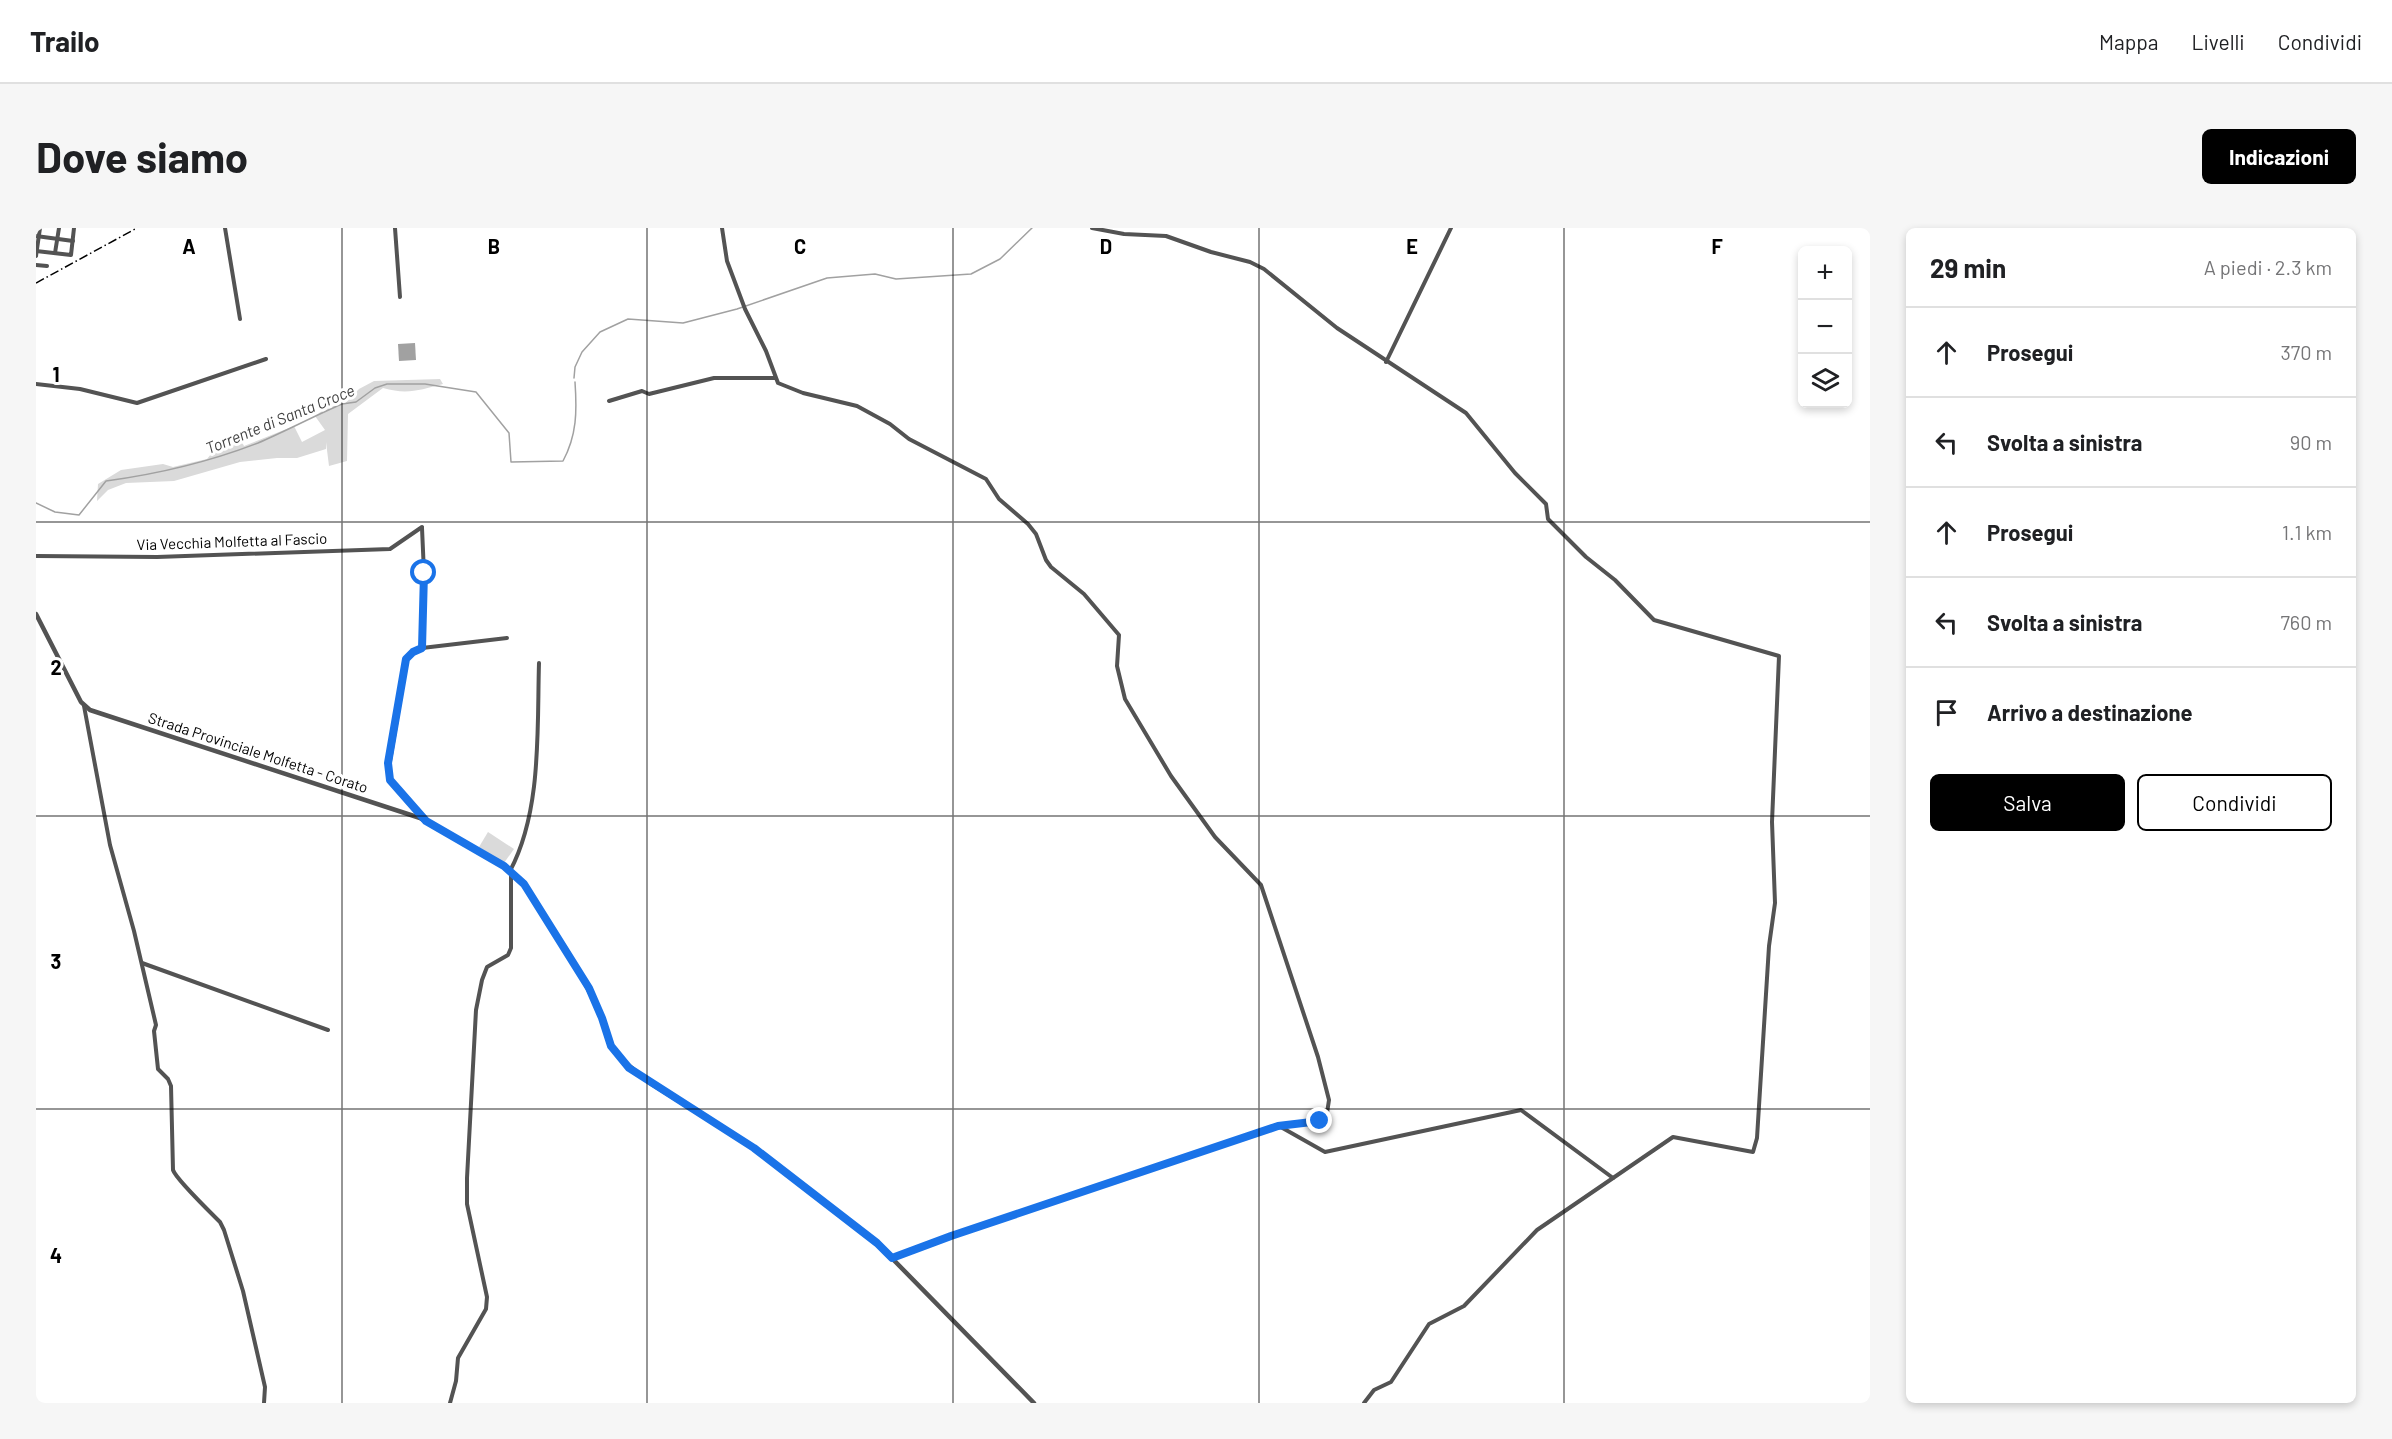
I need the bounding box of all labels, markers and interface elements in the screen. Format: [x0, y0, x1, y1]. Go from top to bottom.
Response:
text: Trailo [30, 24, 100, 58]
text: Mappa [2099, 29, 2159, 54]
text: Livelli [2192, 29, 2245, 54]
text: Condividi [2278, 29, 2362, 54]
button: Indicazioni [2202, 129, 2356, 184]
text: Dove siamo [36, 131, 248, 181]
text: A [182, 234, 196, 258]
text: B [488, 234, 500, 258]
text: C [794, 234, 806, 258]
text: D [1100, 234, 1112, 258]
text: E [1406, 234, 1418, 258]
text: F [1711, 234, 1723, 258]
map controls [1798, 246, 1852, 408]
button: + [1798, 246, 1852, 300]
text: 29 min [1930, 252, 2006, 283]
text: A piedi · 2.3 km [2204, 255, 2332, 279]
button: − [1798, 300, 1852, 354]
icon: ahead [1930, 336, 1963, 369]
text: Prosegui [1987, 339, 2073, 365]
text: 370 m [2280, 340, 2332, 364]
button: layers [1798, 354, 1852, 408]
text: 1 [52, 362, 60, 386]
water label: Torrente di Santa Croce [202, 380, 357, 457]
icon: left [1930, 426, 1963, 459]
text: Svolta a sinistra [1987, 429, 2142, 455]
text: 90 m [2290, 430, 2332, 454]
icon: ahead [1930, 516, 1963, 549]
text: Prosegui [1987, 519, 2073, 545]
text: 1.1 km [2282, 520, 2332, 544]
street label: Via Vecchia Molfetta al Fascio [136, 529, 328, 553]
route start [410, 559, 436, 585]
icon: left [1930, 606, 1963, 639]
text: Svolta a sinistra [1987, 609, 2142, 635]
text: 760 m [2280, 610, 2332, 634]
text: 2 [50, 655, 62, 679]
icon: arrive [1930, 696, 1963, 729]
text: Arrivo a destinazione [1987, 699, 2193, 725]
street label: Strada Provinciale Molfetta - Corato [146, 708, 370, 796]
button: Salva [1930, 774, 2125, 831]
button: Condividi [2137, 774, 2332, 831]
text: 3 [51, 949, 61, 973]
route end [1306, 1107, 1332, 1133]
text: 4 [50, 1243, 62, 1267]

